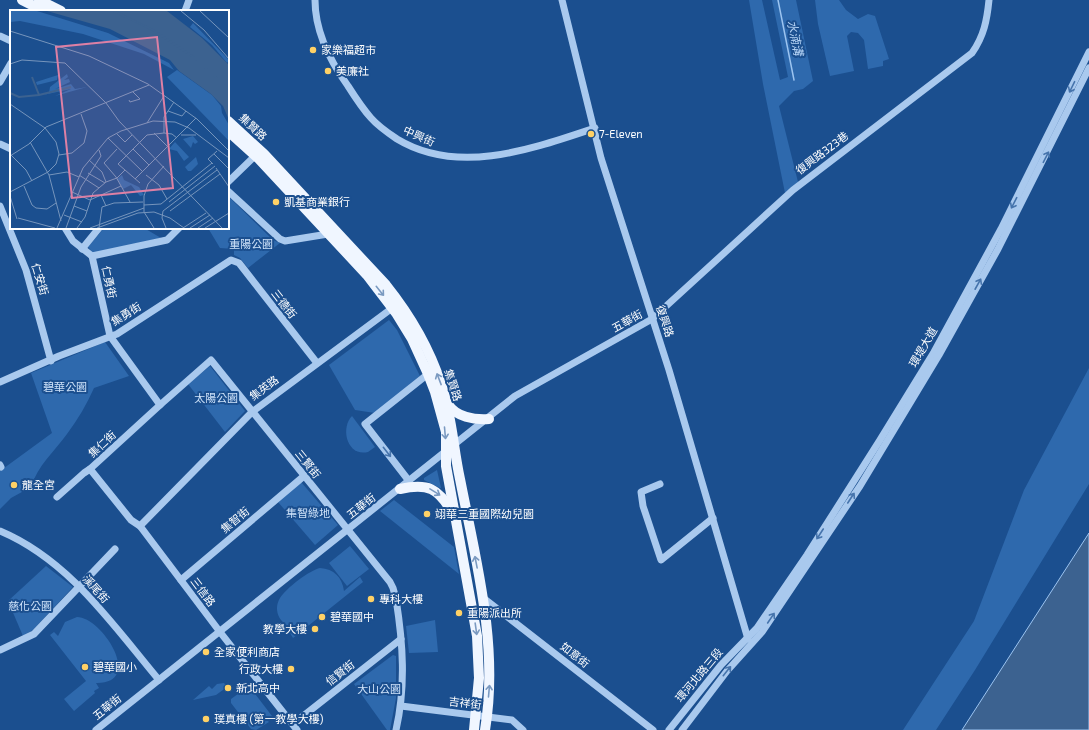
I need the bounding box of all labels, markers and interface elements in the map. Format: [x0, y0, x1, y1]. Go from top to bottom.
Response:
inset map [10, 10, 229, 229]
water label: 水湳溝 [785, 19, 807, 59]
place label: 家樂福超市 [321, 43, 376, 56]
marker: 家樂福超市 [308, 45, 318, 55]
place label: 美廉社 [336, 64, 369, 77]
marker: 美廉社 [323, 66, 333, 76]
one-way arrow [1068, 81, 1075, 93]
street label: 集賢路 [237, 111, 270, 143]
street label: 中興街 [401, 123, 437, 148]
place label: 7-Eleven [599, 127, 643, 140]
marker: 7-Eleven [586, 129, 596, 139]
street label: 復興路323巷 [793, 129, 851, 177]
one-way arrow [1042, 151, 1050, 163]
place label: 凱基商業銀行 [284, 195, 350, 208]
marker: 凱基商業銀行 [271, 197, 281, 207]
one-way arrow [1010, 197, 1017, 209]
park label: 重陽公園 [229, 237, 273, 250]
street label: 仁安街 [29, 261, 52, 297]
street label: 仁勇街 [100, 264, 119, 299]
one-way arrow [975, 278, 983, 290]
one-way arrow [376, 285, 385, 296]
street label: 三德街 [269, 287, 300, 321]
street label: 集勇街 [108, 299, 143, 328]
street label: 復興路 [654, 303, 677, 339]
street label: 五華街 [609, 307, 644, 334]
street label: 環堤大道 [906, 324, 939, 369]
street label: 集賢路 [442, 367, 465, 403]
street label: 集英路 [247, 372, 281, 403]
one-way arrow [435, 374, 443, 386]
park label: 碧華公園 [43, 380, 87, 393]
park label: 太陽公園 [194, 391, 238, 404]
one-way arrow [441, 426, 448, 439]
street label: 集仁街 [85, 428, 118, 460]
street label: 三賢街 [293, 447, 324, 481]
one-way arrow [383, 447, 392, 458]
place label: 龍全宮 [22, 478, 55, 491]
marker: 龍全宮 [9, 480, 19, 490]
one-way arrow [429, 488, 441, 496]
street label: 五華街 [344, 490, 378, 521]
one-way arrow [848, 492, 856, 504]
street label: 集智街 [218, 504, 251, 535]
park label: 集智綠地 [286, 506, 330, 519]
place label: 翊華三重國際幼兒園 [435, 507, 534, 520]
marker: 翊華三重國際幼兒園 [422, 509, 432, 519]
one-way arrow [816, 529, 824, 540]
one-way arrow [471, 556, 479, 569]
street label: 溪尾街 [81, 572, 112, 605]
street label: 三信路 [188, 575, 219, 609]
place label: 專科大樓 [379, 592, 423, 605]
marker: 專科大樓 [366, 594, 376, 604]
park label: 慈化公園 [8, 599, 52, 612]
place label: 重陽派出所 [467, 606, 522, 619]
marker: 重陽派出所 [454, 608, 464, 618]
place label: 碧華國中 [330, 610, 374, 623]
marker: 碧華國中 [317, 612, 327, 622]
one-way arrow [767, 613, 775, 624]
place label: 教學大樓 [263, 622, 307, 635]
one-way arrow [472, 622, 480, 635]
marker: 教學大樓 [310, 624, 320, 634]
street label: 如意街 [558, 639, 592, 670]
place label: 全家便利商店 [214, 645, 280, 658]
street label: 環河北路三段 [672, 645, 725, 704]
marker: 全家便利商店 [201, 647, 211, 657]
street label: 信賢街 [323, 657, 357, 688]
place label: 碧華國小 [93, 660, 137, 673]
marker: 碧華國小 [80, 662, 90, 672]
place label: 行政大樓 [239, 662, 283, 675]
marker: 行政大樓 [286, 664, 296, 674]
one-way arrow [723, 666, 732, 677]
place label: 新北高中 [236, 681, 280, 694]
park label: 大山公園 [357, 682, 401, 695]
marker: 新北高中 [223, 683, 233, 693]
one-way arrow [486, 685, 493, 698]
street label: 五華街 [90, 691, 124, 722]
street label: 吉祥街 [448, 694, 482, 711]
place label: 璞真樓 (第一教學大樓) [214, 712, 323, 725]
marker: 璞真樓 (第一教學大樓) [201, 714, 211, 724]

